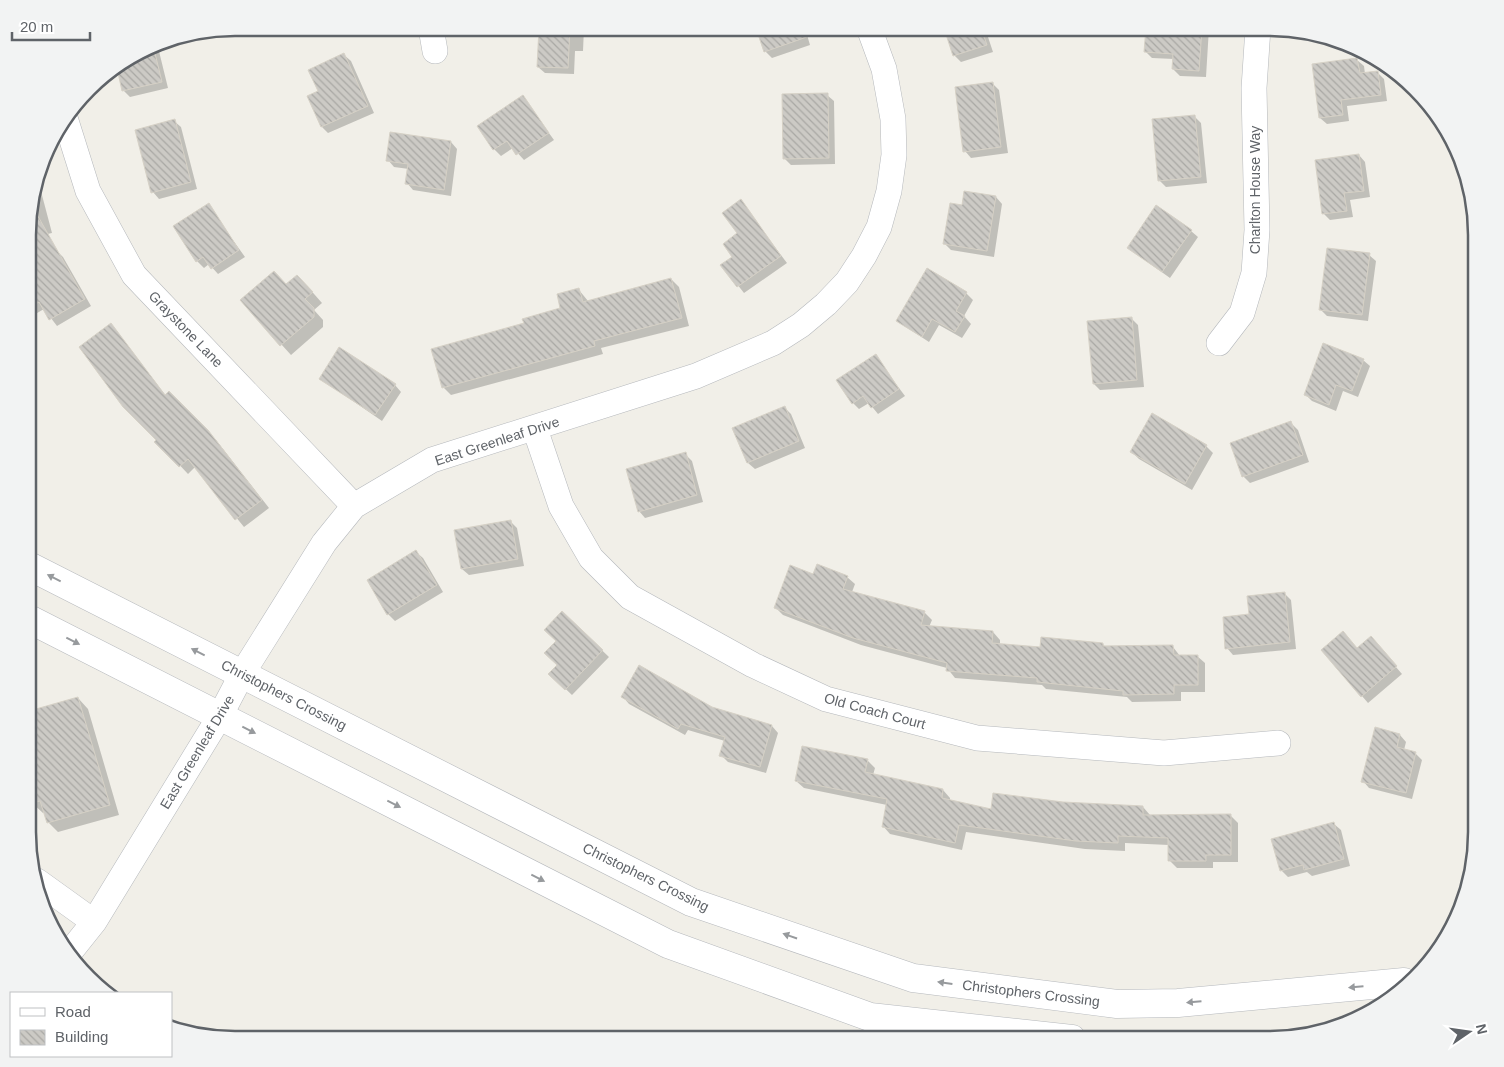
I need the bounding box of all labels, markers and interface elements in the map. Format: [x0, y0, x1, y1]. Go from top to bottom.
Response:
scale bar [12, 10, 90, 42]
text: 20 m [20, 18, 53, 35]
street label: Charlton House Way [1247, 126, 1263, 254]
street label: Graystone Lane [146, 288, 227, 371]
street label: East Greenleaf Drive [433, 413, 561, 469]
one-way arrow [46, 574, 61, 582]
one-way arrow [65, 637, 80, 645]
one-way arrow [191, 648, 206, 656]
street label: Christophers Crossing [219, 656, 349, 734]
street label: Old Coach Court [823, 690, 928, 732]
street label: East Greenleaf Drive [157, 692, 237, 812]
one-way arrow [242, 726, 256, 734]
one-way arrow [386, 800, 401, 808]
street label: Christophers Crossing [580, 839, 712, 915]
one-way arrow [531, 874, 546, 882]
one-way arrow [783, 932, 798, 939]
street label: Christophers Crossing [961, 977, 1101, 1009]
one-way arrow [937, 978, 953, 986]
one-way arrow [1348, 983, 1364, 991]
legend [10, 992, 172, 1057]
one-way arrow [1186, 998, 1202, 1006]
text: Road [55, 1003, 91, 1020]
north arrow [1444, 1007, 1494, 1057]
text: N [1473, 1022, 1491, 1036]
text: Building [55, 1028, 108, 1045]

